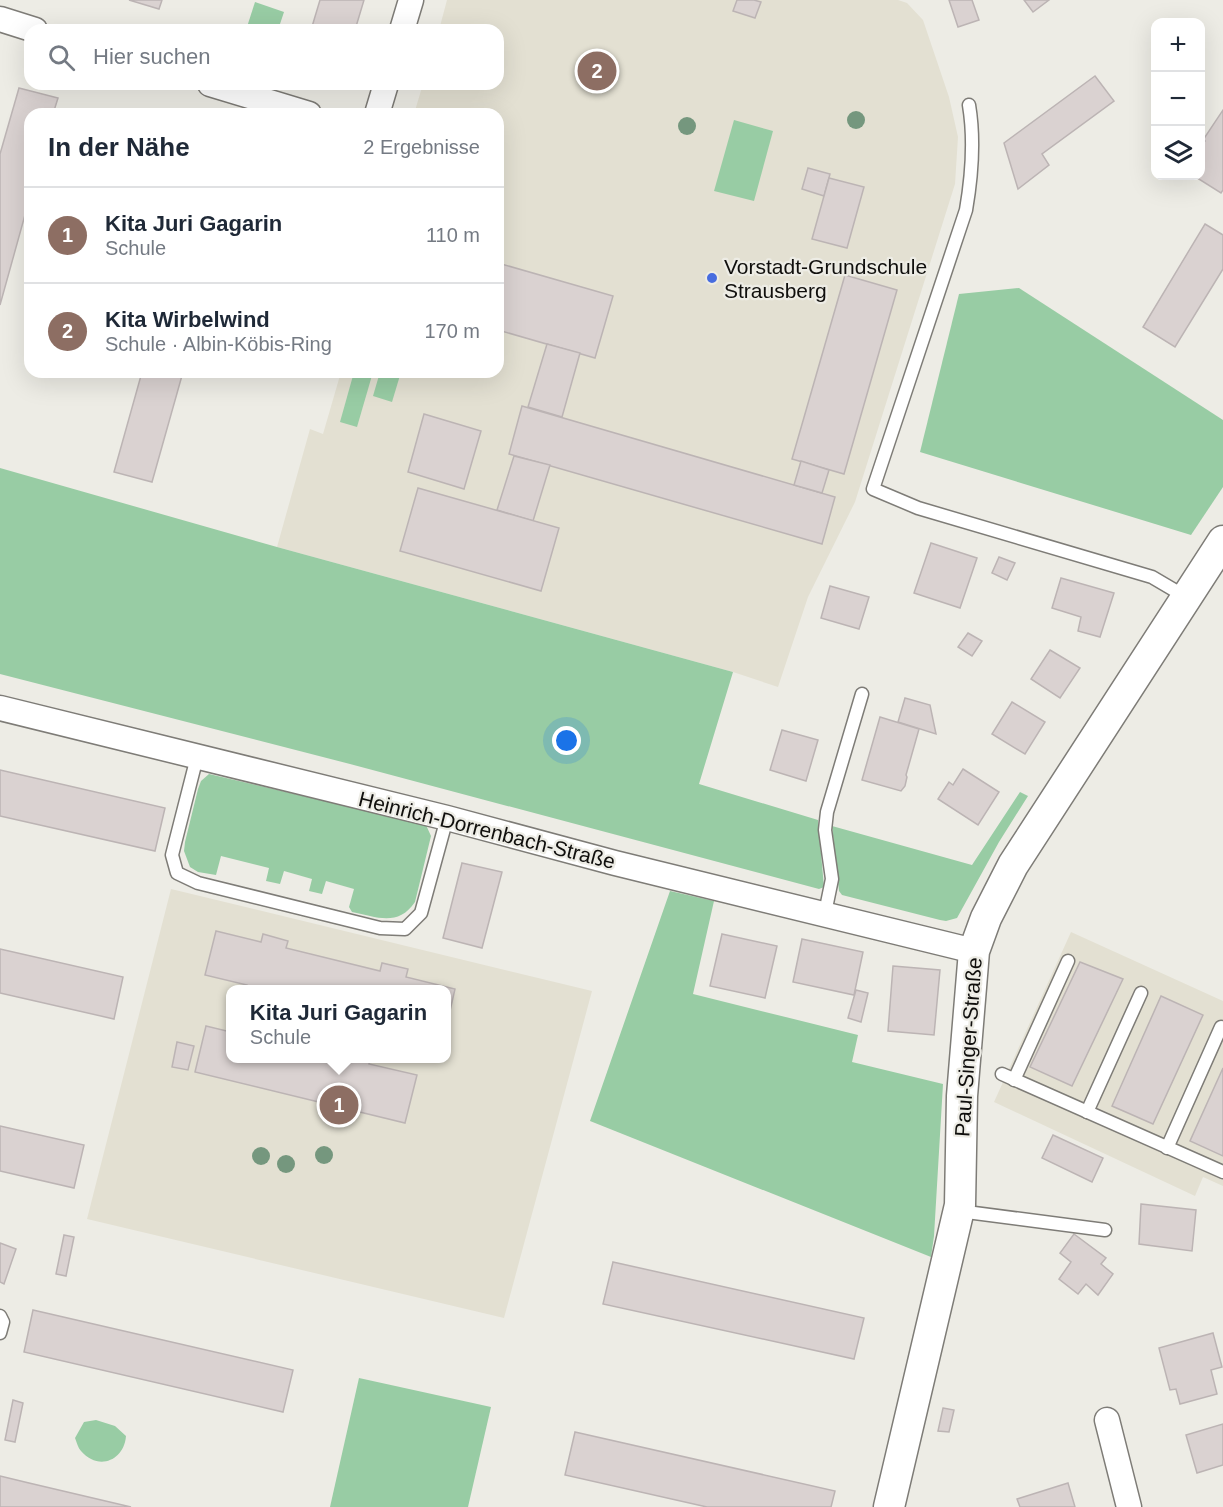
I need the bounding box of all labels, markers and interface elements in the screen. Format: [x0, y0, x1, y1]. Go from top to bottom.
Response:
map controls [1151, 18, 1205, 180]
button: + [1151, 18, 1205, 72]
search box [24, 24, 504, 90]
icon: search [45, 41, 78, 74]
text: Hier suchen [93, 44, 210, 69]
pin: 2 [578, 48, 616, 94]
button: − [1151, 72, 1205, 126]
button: layers [1151, 126, 1205, 180]
text: In der Nähe [48, 132, 190, 162]
text: 2 Ergebnisse [363, 136, 480, 158]
text: Kita Juri Gagarin [105, 211, 282, 236]
text: 1 [62, 224, 73, 246]
text: 110 m [426, 224, 480, 246]
text: Schule [105, 237, 166, 259]
place label: Vorstadt-Grundschule Strausberg [724, 255, 927, 302]
marker: Vorstadt-Grundschule Strausberg [705, 271, 719, 285]
text: Kita Wirbelwind [105, 307, 270, 332]
text: 2 [62, 320, 73, 342]
text: 170 m [424, 320, 480, 342]
text: Schule · Albin-Köbis-Ring [105, 333, 332, 355]
your location [552, 726, 581, 755]
street label: Heinrich-Dorrenbach-Straße [356, 787, 618, 873]
street label: Paul-Singer-Straße [950, 957, 986, 1137]
popup [226, 985, 451, 1063]
text: Kita Juri Gagarin [250, 1000, 427, 1025]
text: Schule [250, 1026, 311, 1048]
pin: 1 [320, 1082, 358, 1128]

